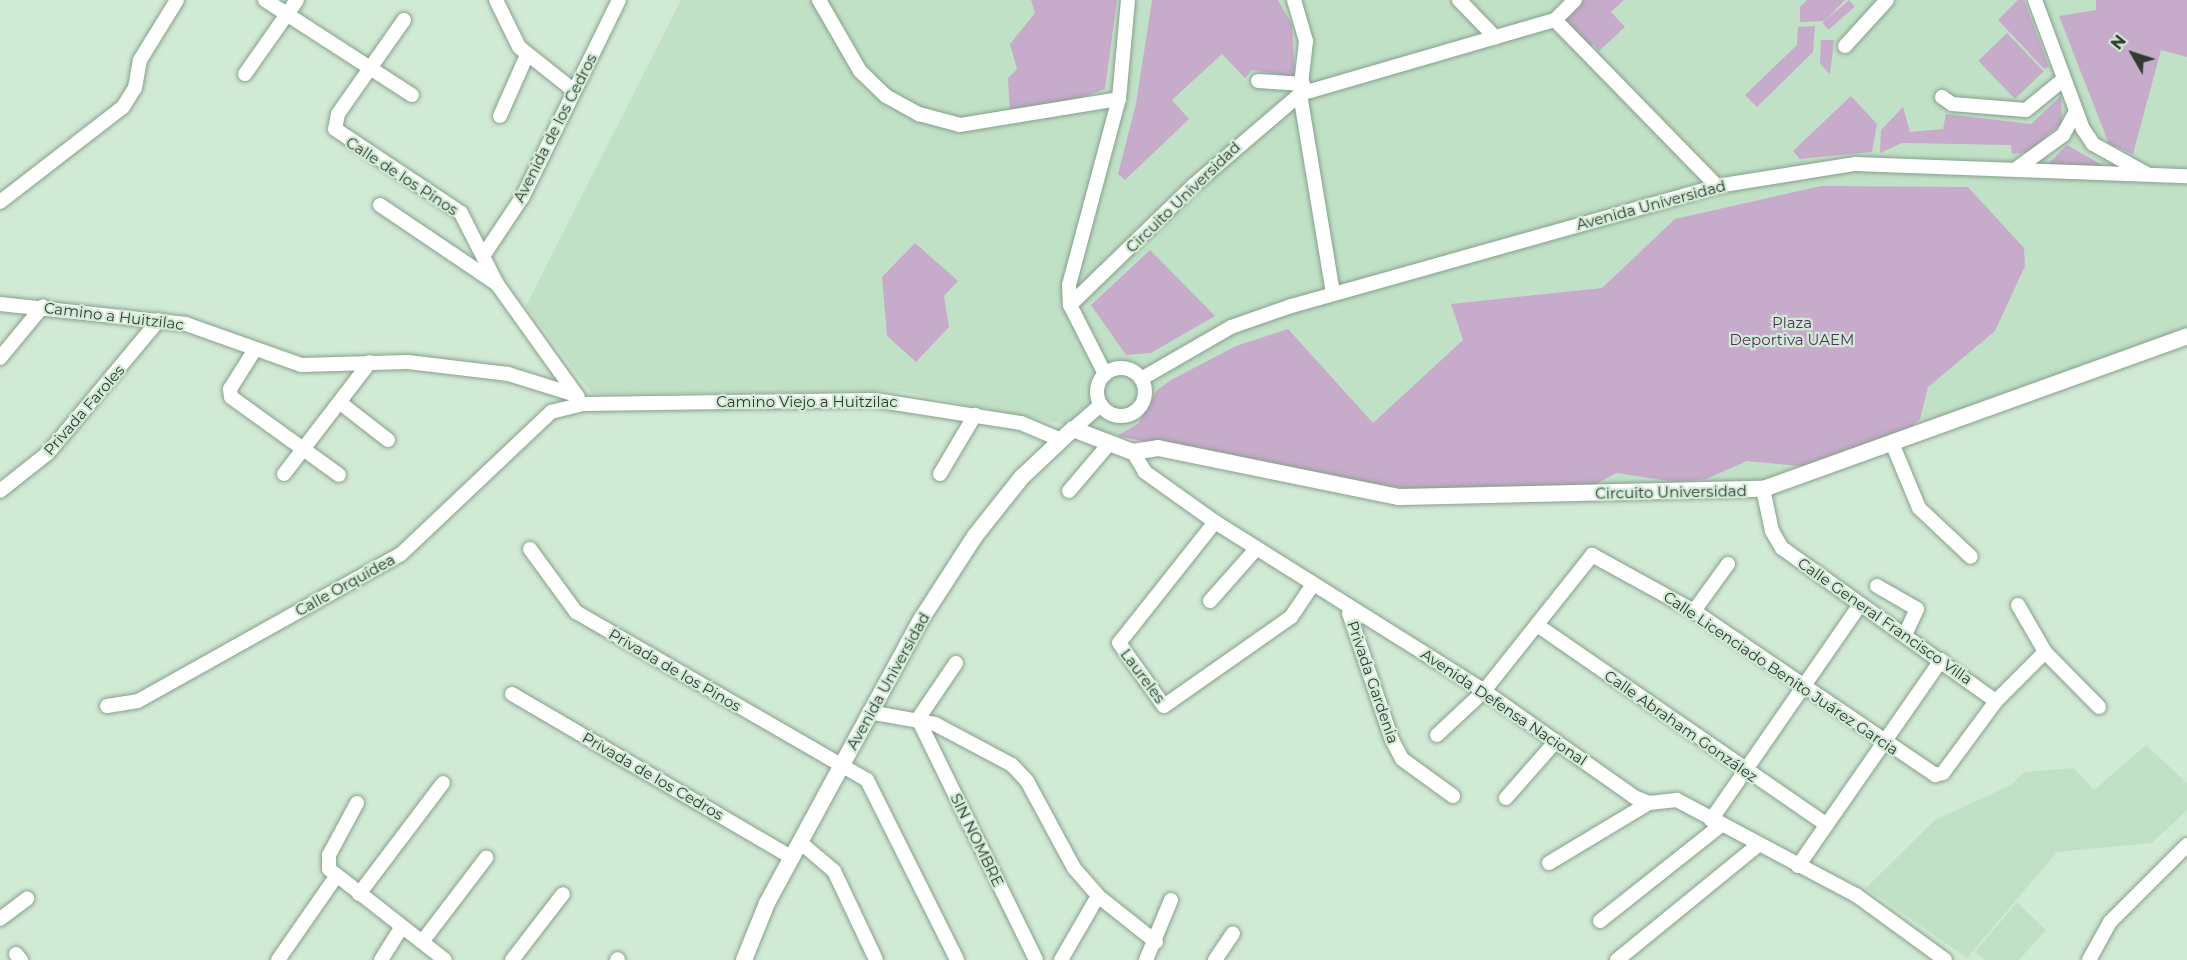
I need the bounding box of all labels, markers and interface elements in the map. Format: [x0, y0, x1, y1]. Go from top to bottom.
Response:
north arrow [2103, 24, 2163, 84]
text: N [2107, 31, 2130, 53]
street label: Avenida de los Cedros [510, 51, 600, 205]
street label: Calle de los Pinos [343, 133, 461, 219]
street label: Circuito Universidad [1122, 138, 1244, 256]
street label: Avenida Universidad [1574, 176, 1728, 234]
street label: Camino a Huitzilac [43, 298, 185, 334]
park label: Plaza Deportiva UAEM [1730, 313, 1854, 348]
street label: Privada Faroles [40, 361, 128, 459]
street label: Camino Viejo a Huitzilac [716, 393, 898, 411]
street label: Circuito Universidad [1595, 482, 1747, 502]
street label: Calle Orquídea [292, 550, 398, 620]
street label: Calle General Francisco Villa [1794, 554, 1976, 688]
street label: Calle Licenciado Benito Juárez Garcia [1660, 587, 1902, 759]
street label: Avenida Universidad [843, 609, 933, 753]
street label: Privada Gardenia [1344, 618, 1402, 746]
street label: Privada de los Pinos [606, 625, 744, 715]
street label: Laureles [1117, 645, 1169, 707]
street label: Avenida Defensa Nacional [1418, 645, 1590, 769]
street label: Calle Abraham González [1601, 666, 1761, 786]
street label: Privada de los Cedros [579, 728, 727, 824]
street label: SIN NOMBRE [947, 791, 1007, 889]

